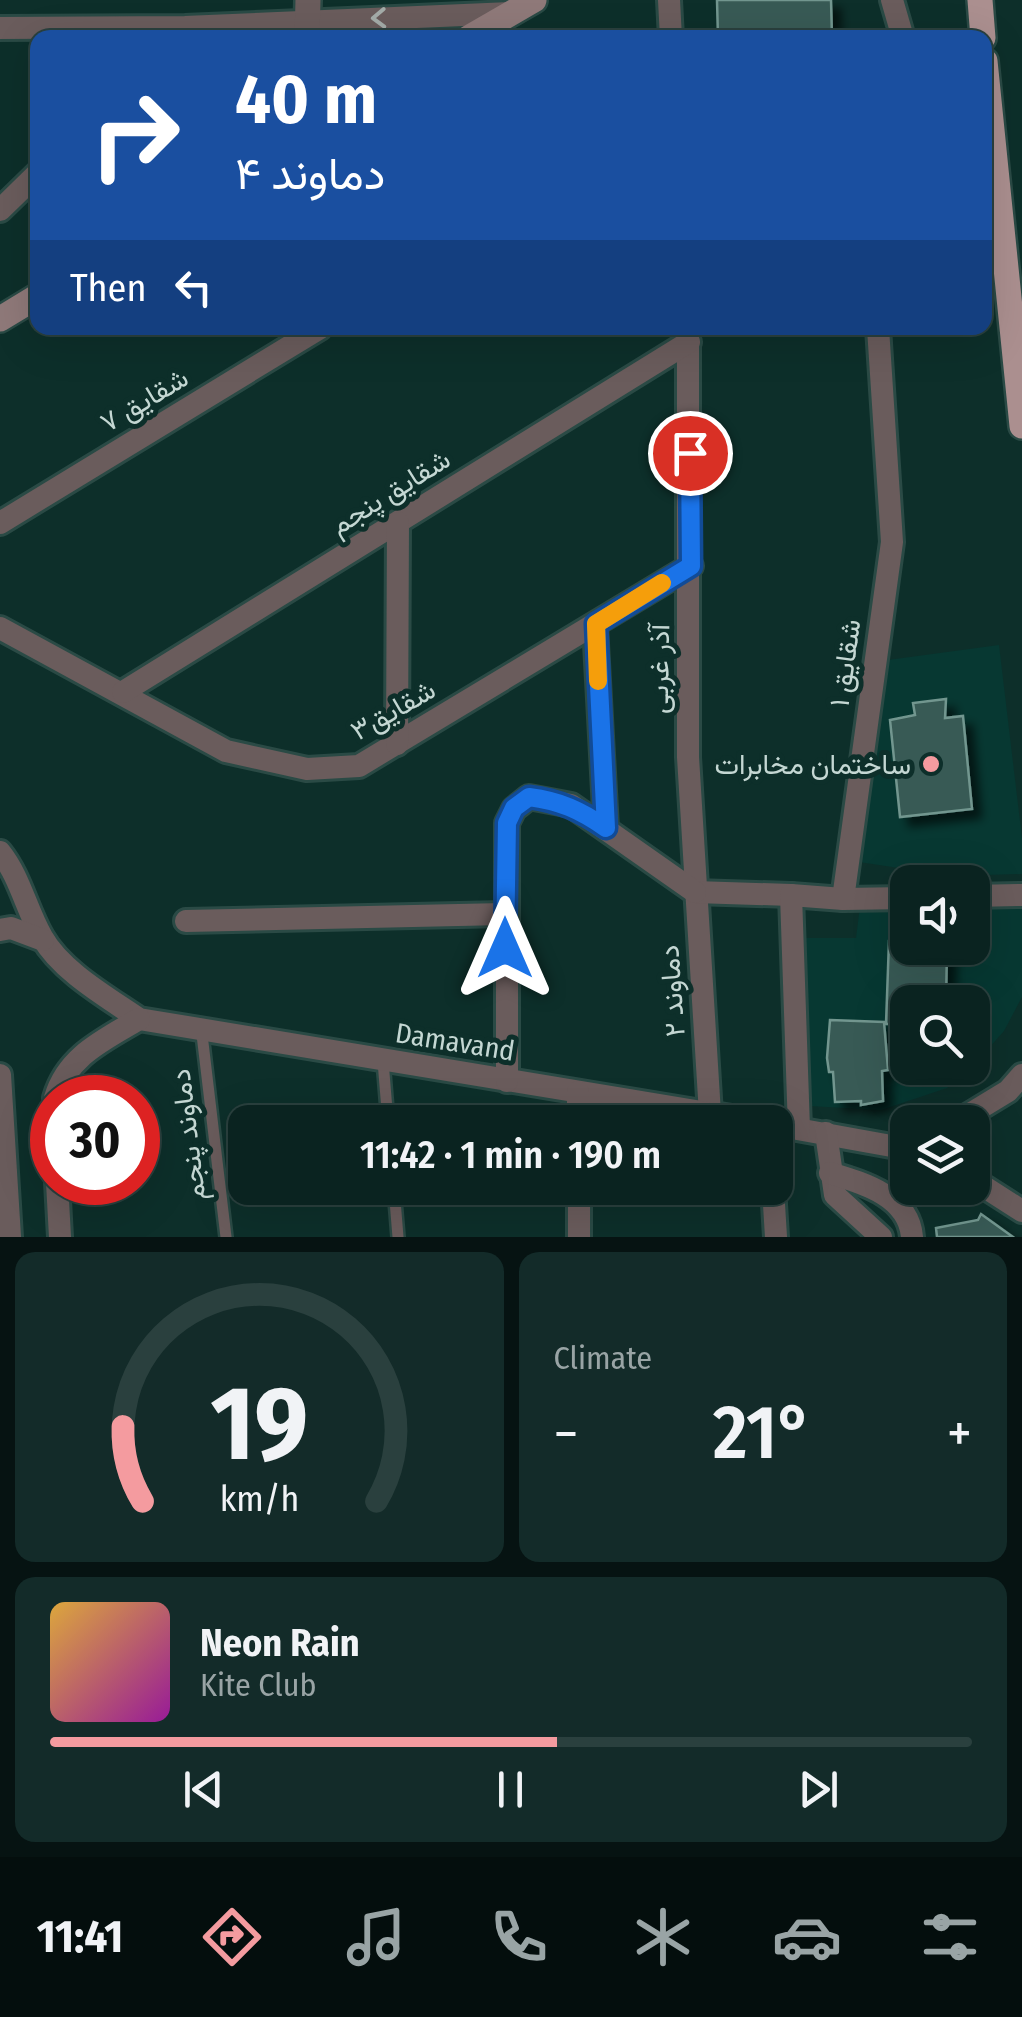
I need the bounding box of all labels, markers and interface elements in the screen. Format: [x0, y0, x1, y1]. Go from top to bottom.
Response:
one-way arrow [370, 8, 386, 29]
text: 40 m [235, 58, 377, 142]
icon: right [70, 70, 200, 200]
text: دماوند ۴ [235, 147, 385, 201]
icon: left [166, 260, 221, 315]
text: Then [70, 265, 146, 311]
street label: شقایق ۷ [94, 361, 194, 439]
pin [648, 411, 733, 496]
icon: arrive [663, 426, 718, 481]
street label: شقایق پنجم [324, 442, 457, 544]
street label: شقایق ۱ [823, 617, 867, 709]
street label: آذر غربی [642, 621, 677, 714]
street label: شقایق۳ [345, 673, 441, 747]
place label: ساختمان مخابرات [714, 748, 911, 782]
marker: ساختمان مخابرات [920, 753, 942, 775]
map controls [890, 865, 990, 1205]
button: sound [890, 865, 990, 965]
position arrow [453, 896, 557, 1000]
street label: دماوند ۲ [652, 944, 693, 1038]
button: search [890, 985, 990, 1085]
street label: Damavand [393, 1016, 517, 1068]
street label: دماوند پنجم [164, 1067, 214, 1203]
speed limit sign: 30 [30, 1075, 160, 1205]
button: layers [890, 1105, 990, 1205]
text: 11:42 · 1 min · 190 m [360, 1132, 661, 1178]
text: Climate [554, 1339, 652, 1377]
text: 19 [210, 1362, 308, 1487]
text: 21° [713, 1388, 812, 1478]
text: − [554, 1401, 578, 1467]
text: + [947, 1401, 972, 1467]
text: km/h [219, 1478, 299, 1520]
text: Neon Rain [200, 1620, 360, 1666]
text: Kite Club [200, 1666, 316, 1704]
icon: previous [176, 1762, 231, 1817]
icon: pause [483, 1762, 538, 1817]
icon: next [791, 1762, 846, 1817]
icon: directions [197, 1902, 267, 1972]
icon: music [341, 1902, 411, 1972]
icon: phone [484, 1902, 554, 1972]
icon: climate [628, 1902, 698, 1972]
icon: car [772, 1902, 842, 1972]
icon: filters [915, 1902, 985, 1972]
text: 11:41 [37, 1910, 123, 1964]

